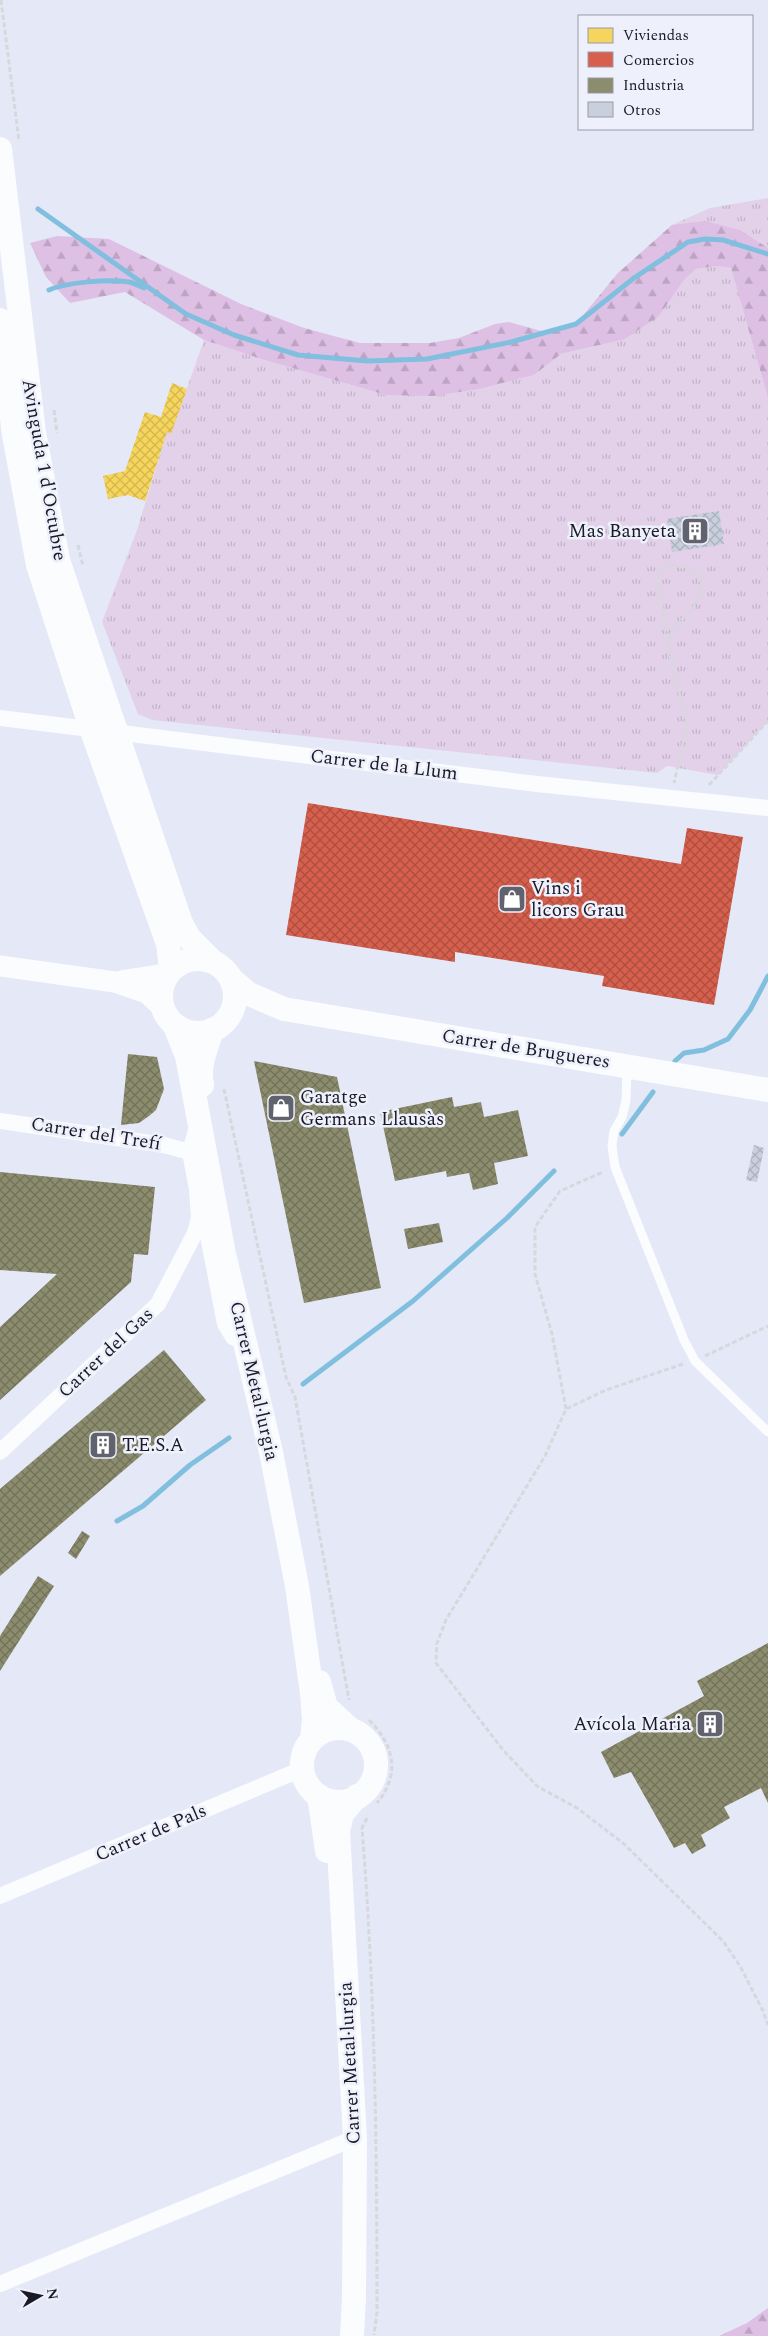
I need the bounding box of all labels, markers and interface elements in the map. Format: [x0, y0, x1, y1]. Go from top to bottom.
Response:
legend [578, 15, 753, 130]
text: Viviendas [623, 24, 689, 47]
text: Comercios [623, 49, 695, 72]
text: Industria [623, 74, 685, 97]
text: Otros [623, 99, 661, 122]
street label: Avinguda 1 d'Octubre [14, 377, 74, 563]
building icon: Mas Banyeta [680, 516, 710, 546]
place label: Mas Banyeta [569, 517, 677, 546]
street label: Carrer de la Llum [309, 742, 459, 788]
place label: Vins i licors Grau [531, 874, 625, 925]
shop icon: Vins i licors Grau [497, 884, 527, 914]
street label: Carrer de Brugueres [440, 1021, 612, 1077]
place label: Garatge Germans Llausàs [300, 1083, 444, 1134]
shop icon: Garatge Germans Llausàs [266, 1093, 296, 1123]
street label: Carrer del Trefí [29, 1109, 164, 1159]
street label: Carrer Metal·lurgia [222, 1298, 287, 1464]
street label: Carrer del Gas [52, 1301, 160, 1405]
building icon: T.E.S.A [88, 1430, 118, 1460]
place label: T.E.S.A [122, 1431, 184, 1460]
building icon: Avícola Maria [695, 1709, 725, 1739]
place label: Avícola Maria [573, 1710, 692, 1739]
street label: Carrer de Pals [91, 1796, 211, 1870]
street label: Carrer Metal·lurgia [331, 1980, 369, 2145]
north arrow [15, 2271, 65, 2321]
text: N [41, 2287, 64, 2301]

